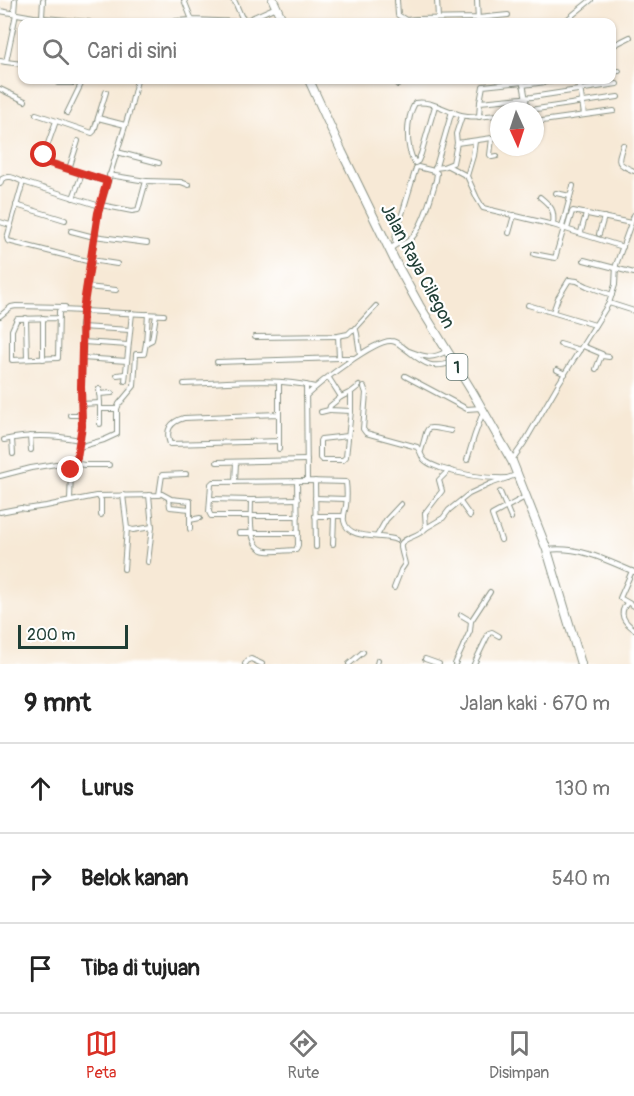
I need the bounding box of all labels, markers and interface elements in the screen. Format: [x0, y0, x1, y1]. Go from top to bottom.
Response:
search box [18, 18, 616, 84]
icon: search [39, 35, 72, 68]
text: Cari di sini [87, 37, 177, 65]
north arrow [490, 102, 544, 156]
route start [30, 141, 56, 167]
street label: Jalan Raya Cilegon [375, 200, 460, 333]
road number: 1 [446, 354, 468, 380]
route end [57, 456, 83, 482]
scale bar [18, 622, 128, 650]
text: 200 m [27, 625, 75, 645]
text: 9 mnt [24, 687, 91, 719]
text: Jalan kaki · 670 m [460, 691, 610, 716]
icon: ahead [24, 772, 57, 805]
text: Lurus [81, 774, 133, 802]
text: 130 m [555, 776, 610, 801]
icon: right [24, 862, 57, 895]
text: Belok kanan [81, 864, 189, 892]
text: 540 m [552, 866, 610, 891]
icon: arrive [24, 952, 57, 985]
text: Tiba di tujuan [81, 954, 200, 982]
tab: Peta [85, 1027, 118, 1083]
tab: Rute [287, 1027, 320, 1083]
tab: Disimpan [489, 1027, 549, 1083]

